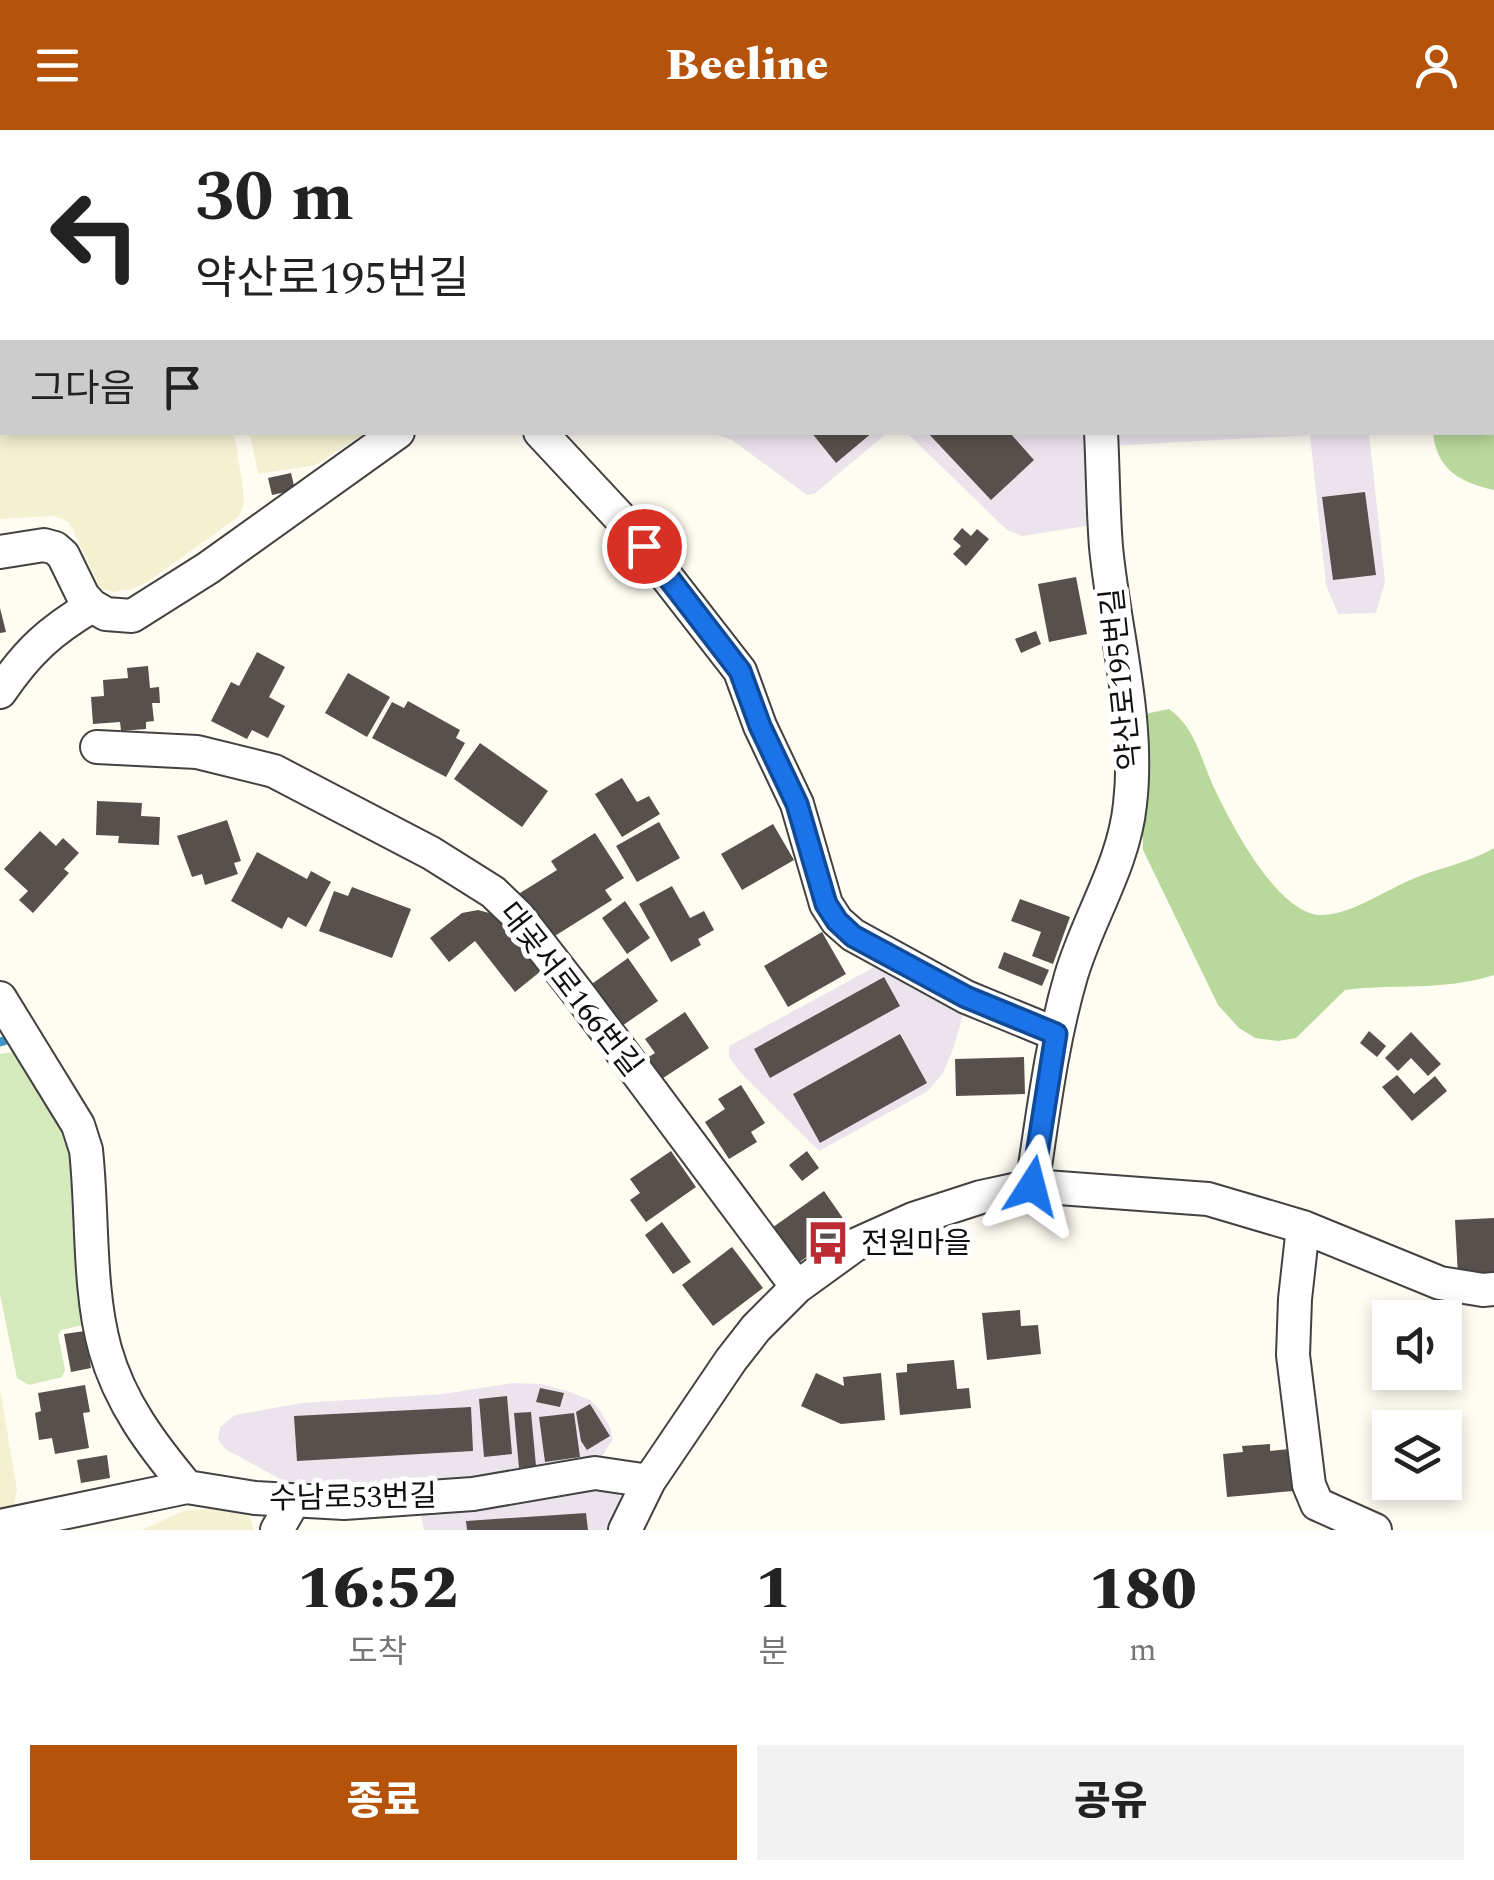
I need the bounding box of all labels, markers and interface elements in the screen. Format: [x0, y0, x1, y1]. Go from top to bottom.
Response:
text: Beeline [666, 31, 828, 100]
icon: menu [30, 38, 85, 93]
icon: person [1409, 38, 1464, 93]
text: 30 m [195, 145, 354, 251]
icon: left [30, 170, 160, 300]
text: 약산로195번길 [195, 245, 470, 314]
icon: arrive [155, 360, 210, 415]
text: 그다음 [30, 361, 135, 419]
pin [602, 504, 687, 589]
icon: arrive [617, 519, 672, 574]
street label: 약산로195번길 [1090, 585, 1154, 772]
street label: 대곶서로166번길 [487, 892, 653, 1087]
position arrow [980, 1134, 1084, 1238]
bus stop icon: 전원마을 [804, 1219, 852, 1267]
place label: 전원마을 [861, 1221, 971, 1267]
map controls [1372, 1300, 1462, 1500]
button: sound [1372, 1300, 1462, 1390]
button: layers [1372, 1410, 1462, 1500]
street label: 수남로53번길 [269, 1474, 437, 1522]
text: 16:52 [297, 1543, 458, 1635]
text: 1 [755, 1543, 791, 1635]
text: 180 [1089, 1544, 1197, 1636]
text: m [1129, 1626, 1156, 1675]
text: 도착 [348, 1628, 407, 1677]
text: 분 [759, 1628, 788, 1677]
button: 종료 [30, 1745, 737, 1860]
button: 공유 [757, 1745, 1464, 1860]

